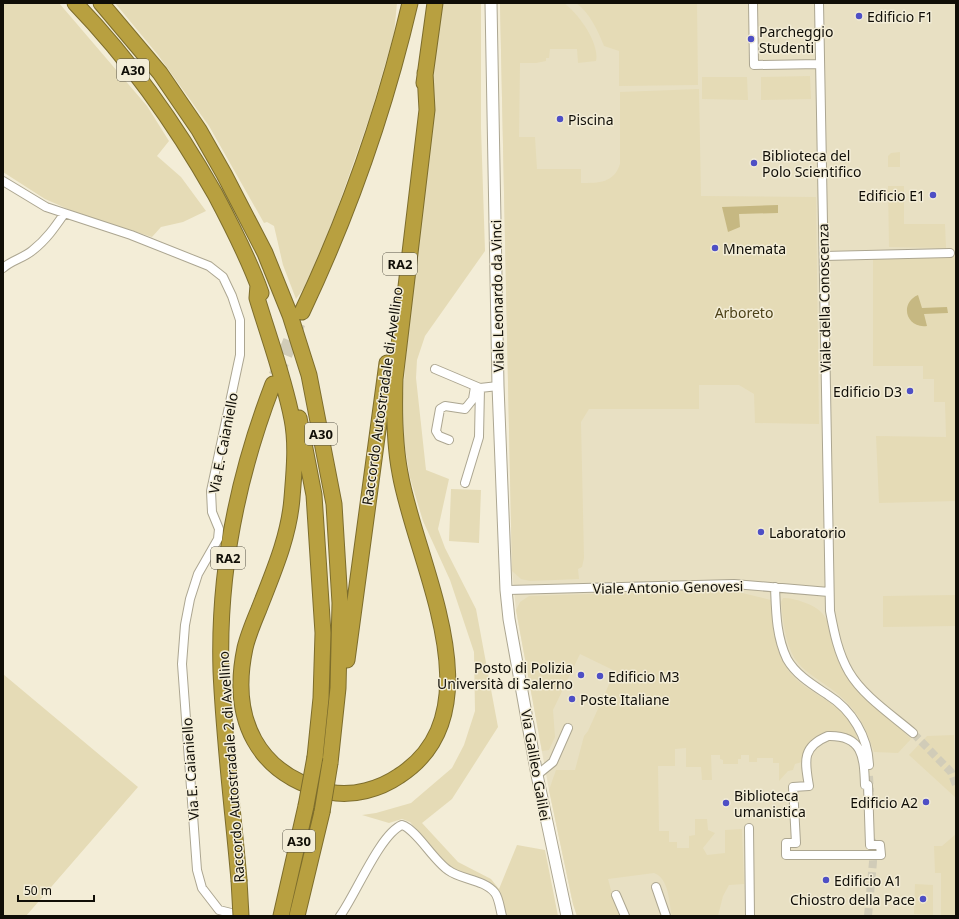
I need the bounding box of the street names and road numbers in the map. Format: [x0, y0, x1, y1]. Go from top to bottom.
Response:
road number: A30 [117, 59, 149, 81]
street label: Viale Leonardo da Vinci [486, 220, 508, 372]
street label: Viale della Conoscenza [813, 223, 835, 373]
road number: RA2 [383, 253, 417, 275]
street label: Raccordo Autostradale di Avellino [357, 286, 407, 506]
street label: Via E. Caianiello [204, 391, 242, 495]
road number: A30 [305, 423, 337, 445]
road number: RA2 [211, 547, 245, 569]
street label: Viale Antonio Genovesi [592, 576, 744, 598]
street label: Raccordo Autostradale 2 di Avellino [213, 651, 249, 883]
street label: Via Galileo Galilei [517, 708, 555, 822]
street label: Via E. Caianiello [177, 717, 203, 821]
road number: A30 [283, 830, 315, 852]

